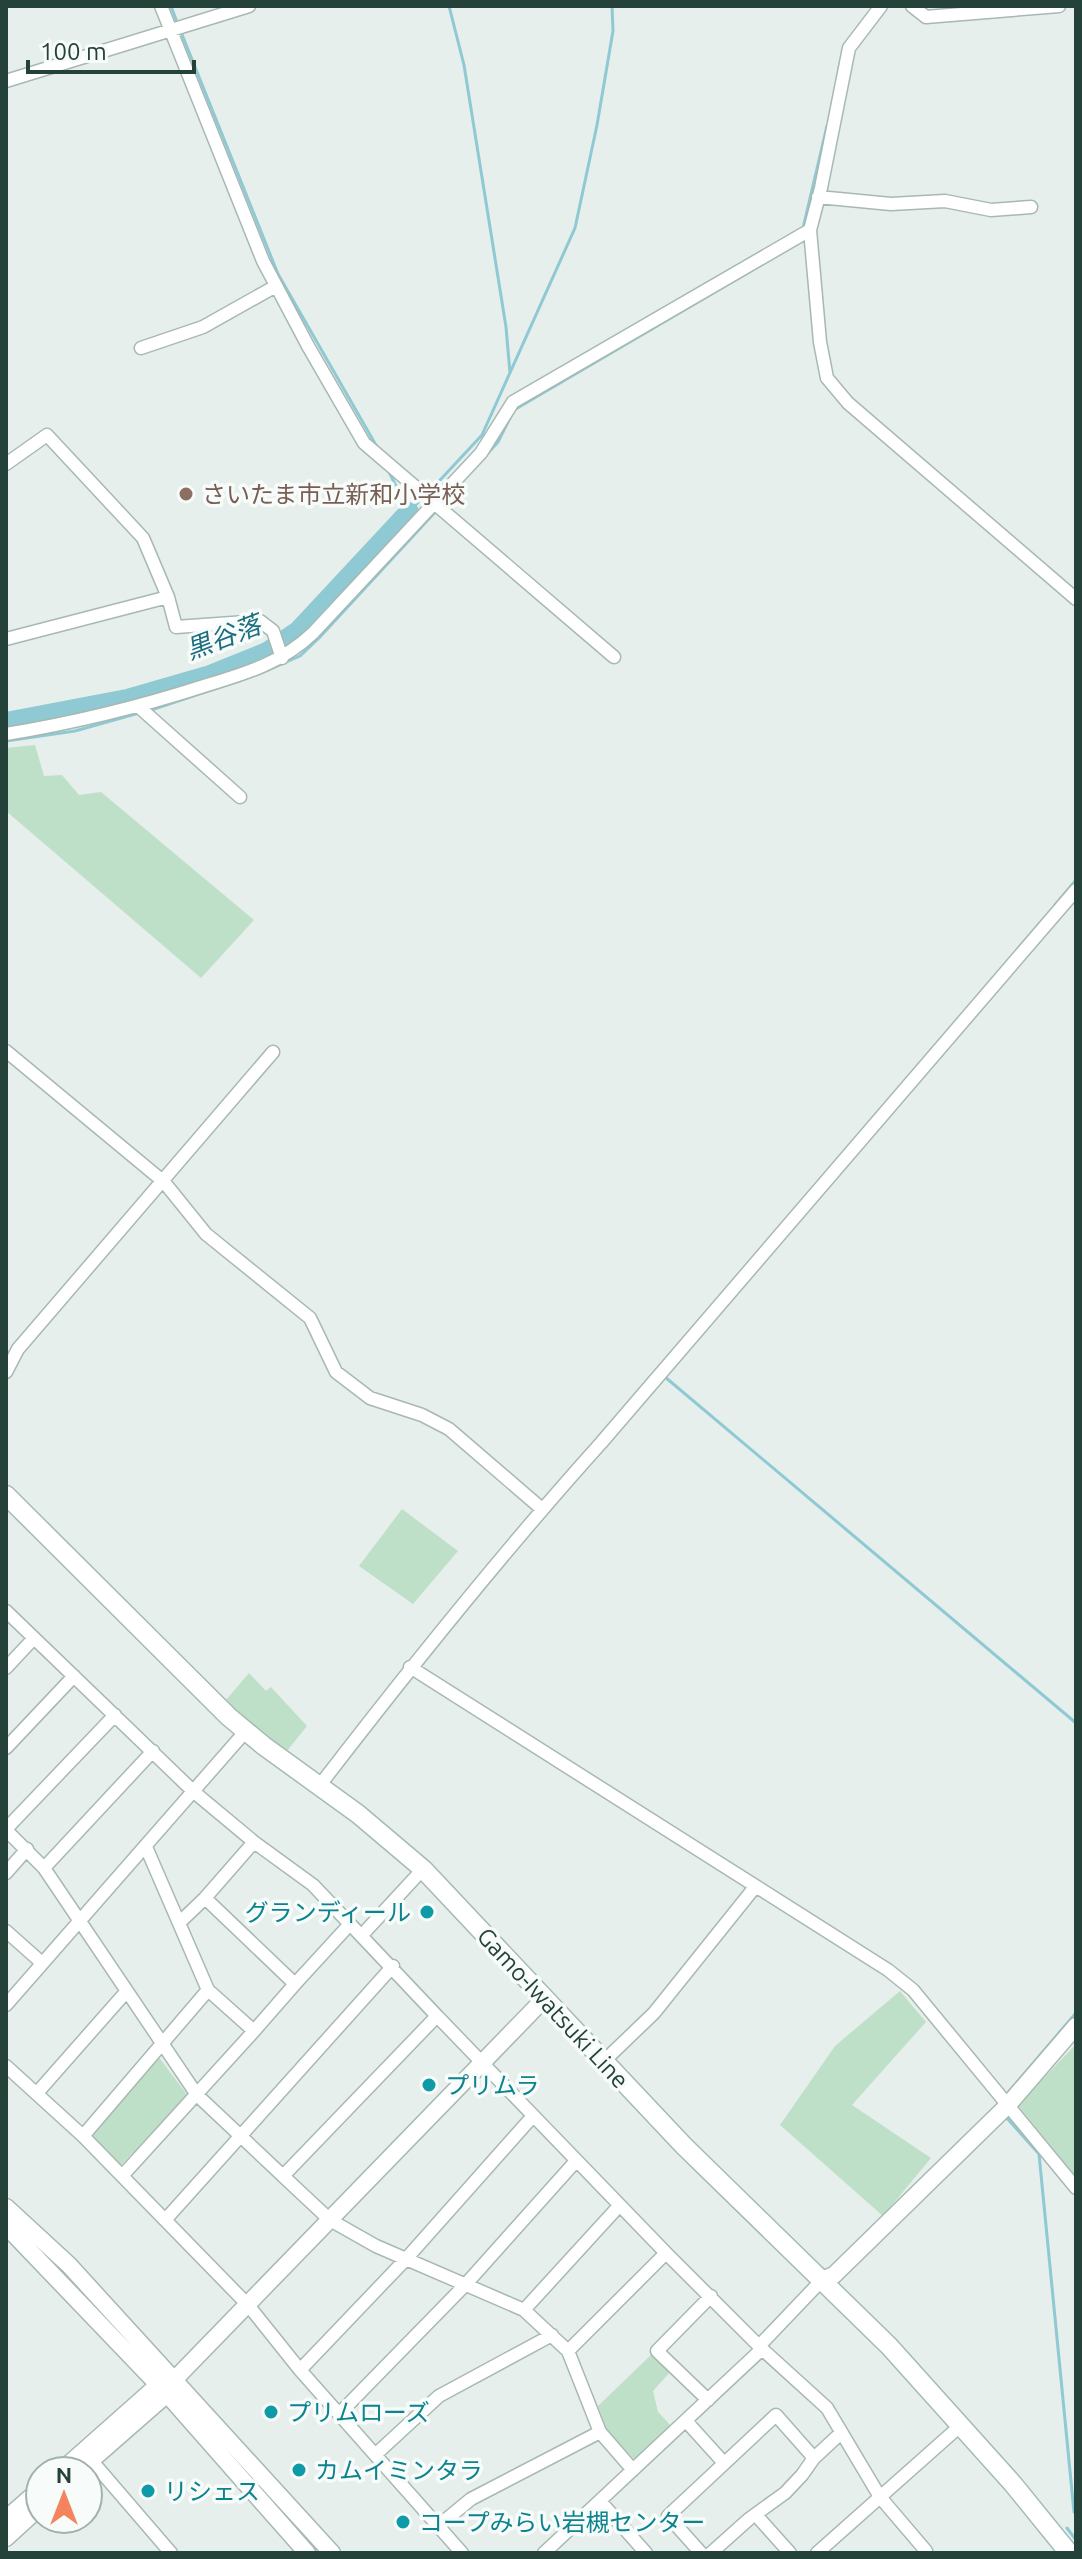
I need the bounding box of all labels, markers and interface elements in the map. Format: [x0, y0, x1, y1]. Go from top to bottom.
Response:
scale bar [28, 24, 194, 74]
text: 100 m [40, 38, 107, 65]
place label: さいたま市立新和小学校 [202, 481, 465, 508]
marker: さいたま市立新和小学校 [177, 485, 195, 503]
water label: 黒谷落 [181, 608, 268, 665]
place label: グランディール [245, 1899, 411, 1926]
marker: グランディール [418, 1903, 436, 1921]
street label: Gamo-Iwatsuki Line [472, 1922, 634, 2094]
place label: プリムラ [445, 2072, 540, 2099]
marker: プリムラ [420, 2076, 438, 2094]
place label: プリムローズ [287, 2399, 430, 2426]
marker: プリムローズ [262, 2403, 280, 2421]
north arrow [24, 2455, 104, 2535]
place label: カムイミンタラ [315, 2457, 483, 2484]
marker: カムイミンタラ [290, 2461, 308, 2479]
text: N [56, 2462, 72, 2487]
place label: リシェス [164, 2478, 260, 2505]
marker: リシェス [139, 2482, 157, 2500]
place label: コープみらい岩槻センター [419, 2509, 706, 2536]
marker: コープみらい岩槻センター [394, 2513, 412, 2531]

